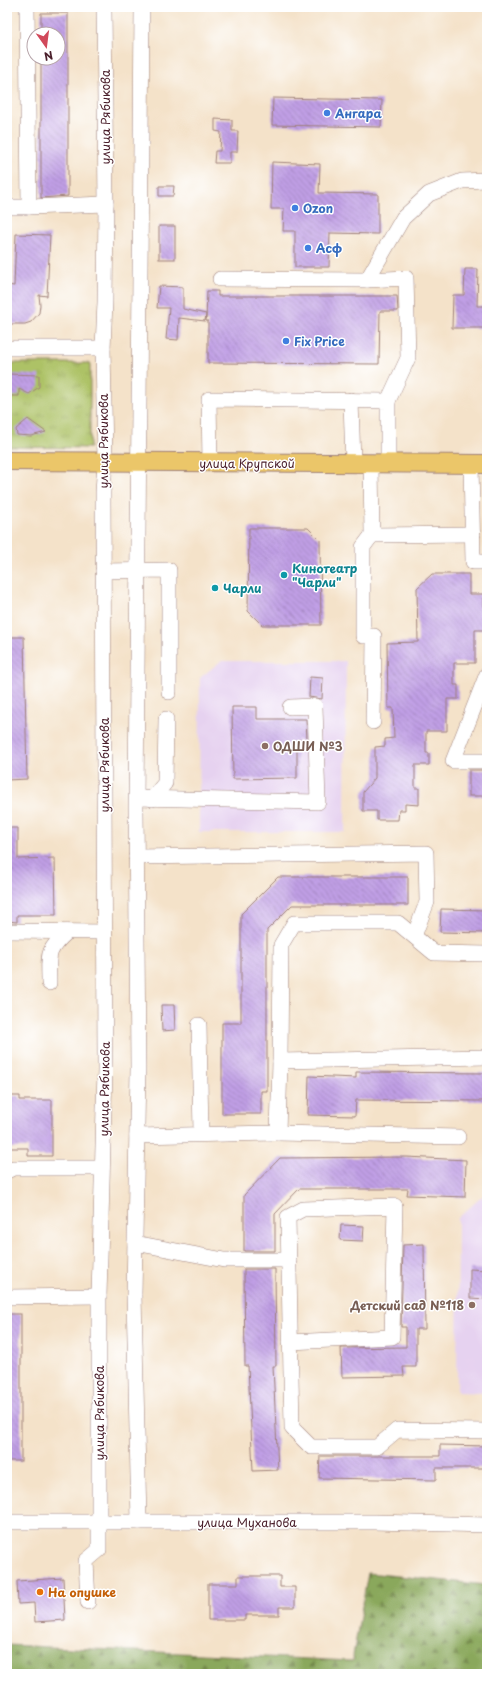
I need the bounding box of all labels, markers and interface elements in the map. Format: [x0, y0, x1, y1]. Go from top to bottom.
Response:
north arrow [26, 26, 66, 66]
text: N [42, 47, 55, 66]
street label: улица Рябикова [96, 69, 114, 164]
place label: Ангара [334, 104, 382, 122]
marker: Ангара [322, 108, 332, 118]
place label: Ozon [303, 199, 333, 217]
marker: Ozon [290, 203, 300, 213]
place label: Асф [316, 239, 342, 257]
marker: Асф [303, 243, 313, 253]
place label: Fix Price [294, 332, 345, 350]
marker: Fix Price [281, 336, 291, 346]
street label: улица Рябикова [94, 393, 112, 488]
street label: улица Крупской [199, 454, 295, 472]
place label: Кинотеатр "Чарли" [292, 559, 358, 591]
marker: Кинотеатр "Чарли" [279, 570, 289, 580]
place label: Чарли [223, 579, 261, 597]
marker: Чарли [210, 583, 220, 593]
street label: улица Рябикова [95, 717, 113, 812]
place label: ОДШИ №3 [273, 737, 343, 755]
marker: ОДШИ №3 [260, 741, 270, 751]
street label: улица Рябикова [94, 1041, 114, 1137]
place label: Детский сад №118 [350, 1296, 464, 1314]
marker: Детский сад №118 [467, 1300, 477, 1310]
street label: улица Рябикова [90, 1365, 108, 1460]
street label: улица Муханова [197, 1513, 297, 1531]
place label: На опушке [48, 1583, 117, 1601]
marker: На опушке [35, 1587, 45, 1597]

